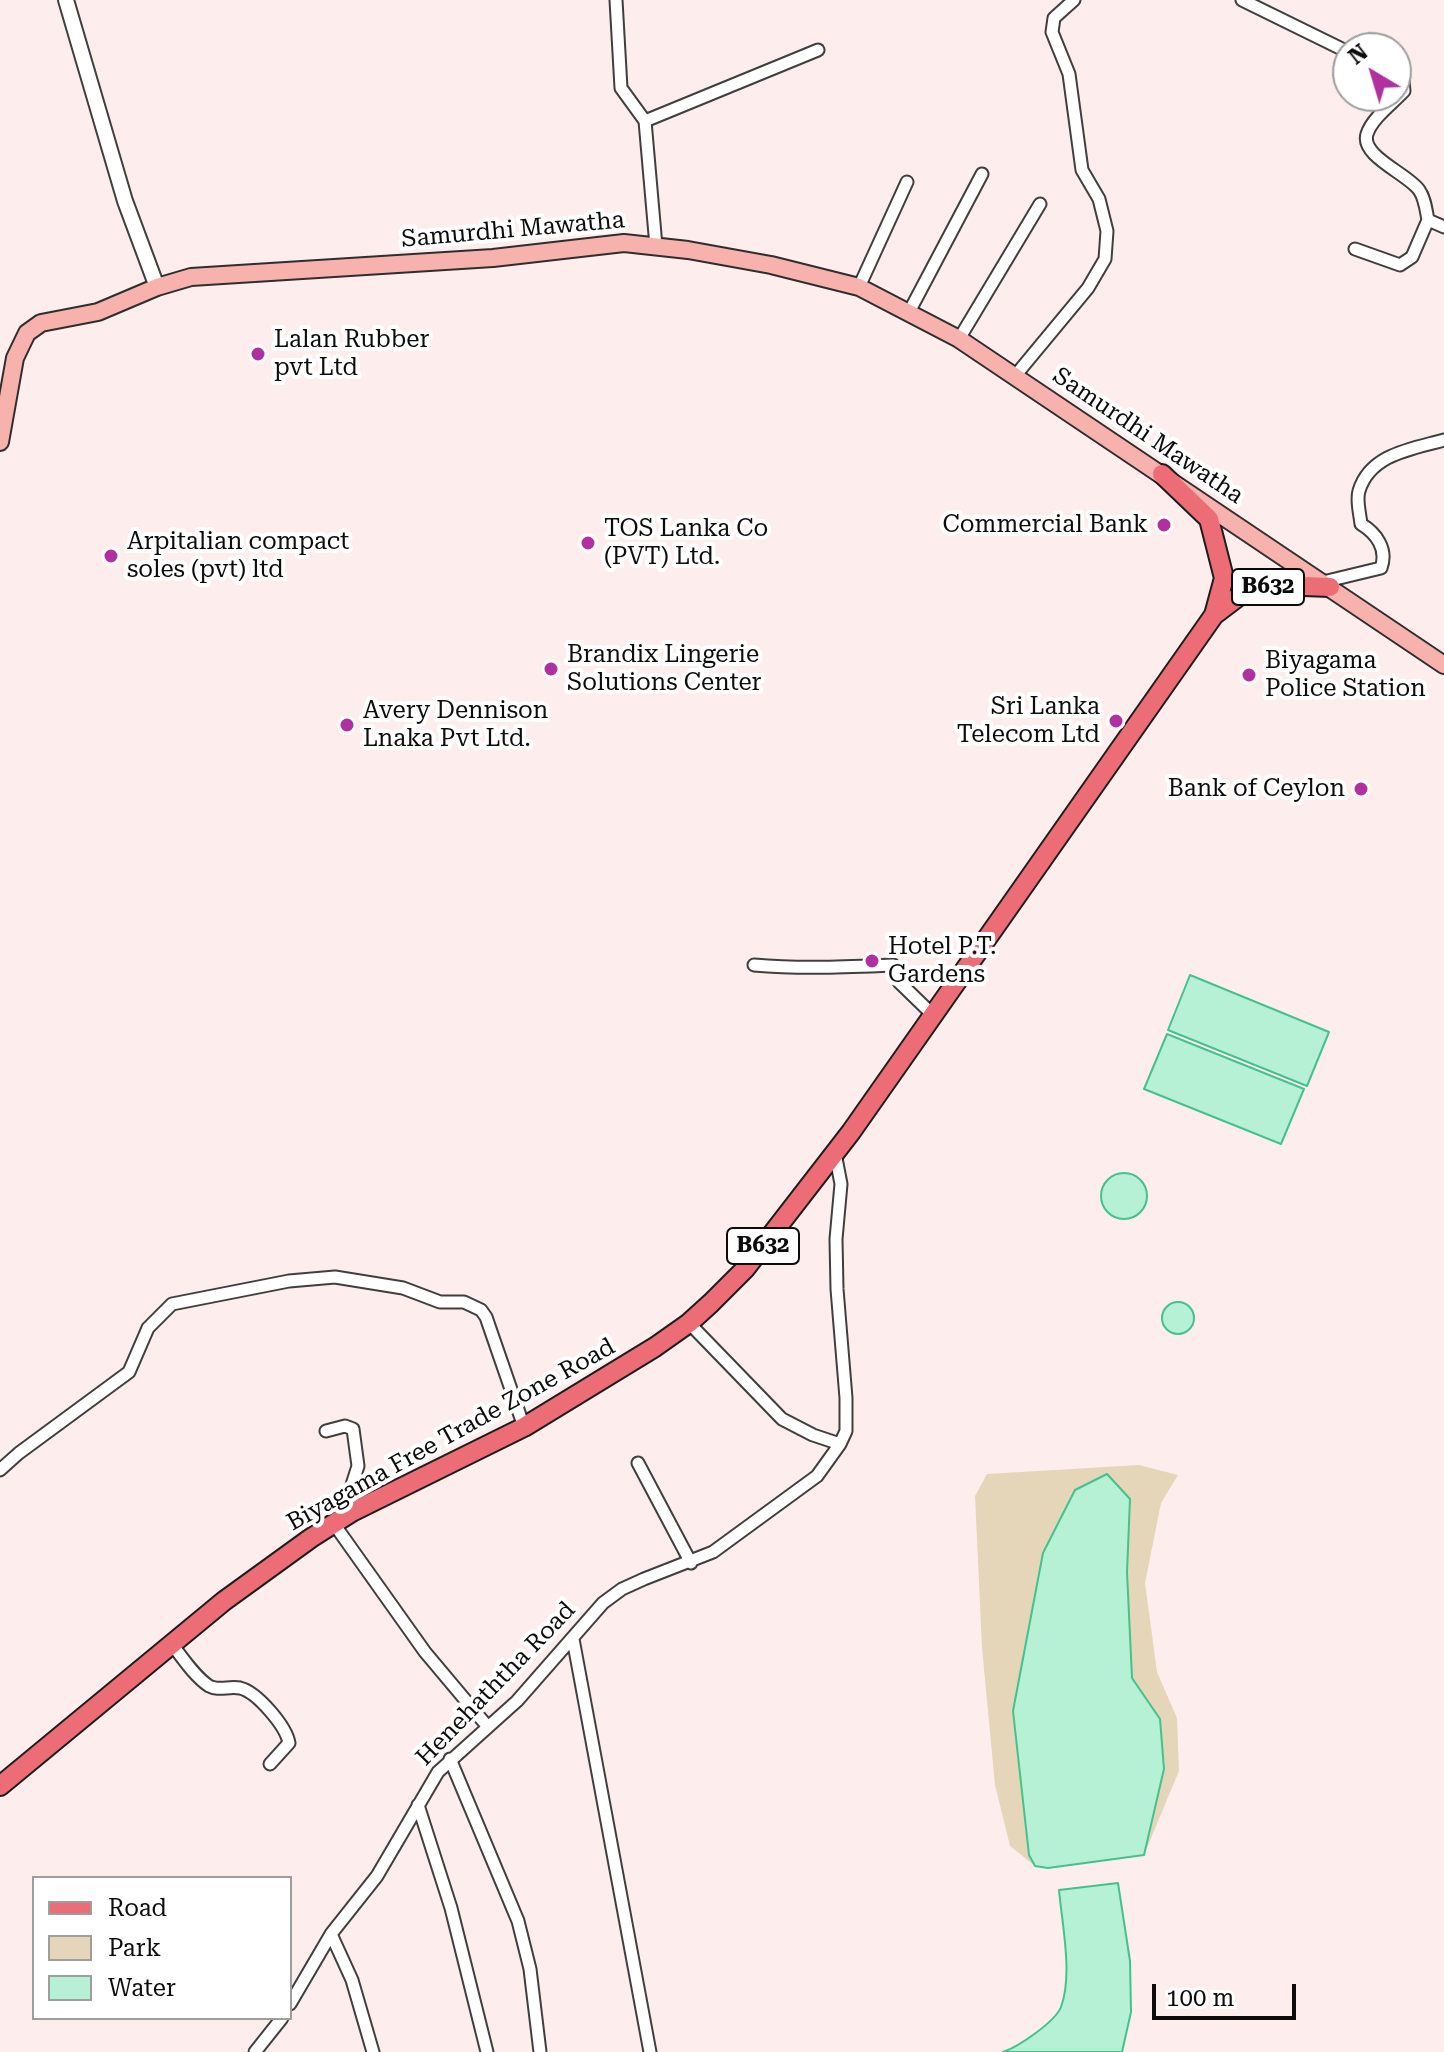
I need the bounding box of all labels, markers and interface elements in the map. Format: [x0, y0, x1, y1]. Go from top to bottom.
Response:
north arrow [1332, 32, 1412, 112]
text: N [1344, 39, 1373, 69]
street label: Samurdhi Mawatha [400, 206, 626, 254]
place label: Lalan Rubber pvt Ltd [274, 326, 429, 382]
marker: Lalan Rubber pvt Ltd [249, 345, 267, 363]
street label: Samurdhi Mawatha [1047, 361, 1249, 511]
place label: Commercial Bank [943, 511, 1148, 539]
place label: TOS Lanka Co (PVT) Ltd. [604, 515, 768, 571]
marker: Commercial Bank [1155, 516, 1173, 534]
place label: Arpitalian compact soles (pvt) ltd [127, 528, 349, 584]
marker: TOS Lanka Co (PVT) Ltd. [579, 534, 597, 552]
marker: Arpitalian compact soles (pvt) ltd [102, 547, 120, 565]
road number: B632 [1232, 569, 1304, 605]
place label: Brandix Lingerie Solutions Center [567, 641, 761, 697]
place label: Biyagama Police Station [1265, 647, 1426, 703]
marker: Brandix Lingerie Solutions Center [542, 660, 560, 678]
marker: Biyagama Police Station [1240, 666, 1258, 684]
place label: Sri Lanka Telecom Ltd [957, 693, 1100, 749]
place label: Avery Dennison Lnaka Pvt Ltd. [363, 697, 548, 753]
marker: Sri Lanka Telecom Ltd [1107, 712, 1125, 730]
marker: Avery Dennison Lnaka Pvt Ltd. [338, 716, 356, 734]
place label: Bank of Ceylon [1168, 775, 1345, 803]
marker: Bank of Ceylon [1352, 780, 1370, 798]
place label: Hotel P.T. Gardens [888, 933, 996, 989]
marker: Hotel P.T. Gardens [863, 952, 881, 970]
road number: B632 [727, 1228, 799, 1264]
street label: Biyagama Free Trade Zone Road [282, 1333, 620, 1537]
street label: Henehaththa Road [410, 1596, 582, 1772]
legend [32, 1876, 292, 2020]
text: Road [108, 1894, 167, 1922]
text: Park [108, 1934, 161, 1962]
scale bar [1156, 1968, 1300, 2018]
text: Water [108, 1974, 176, 2002]
text: 100 m [1166, 1984, 1234, 2012]

